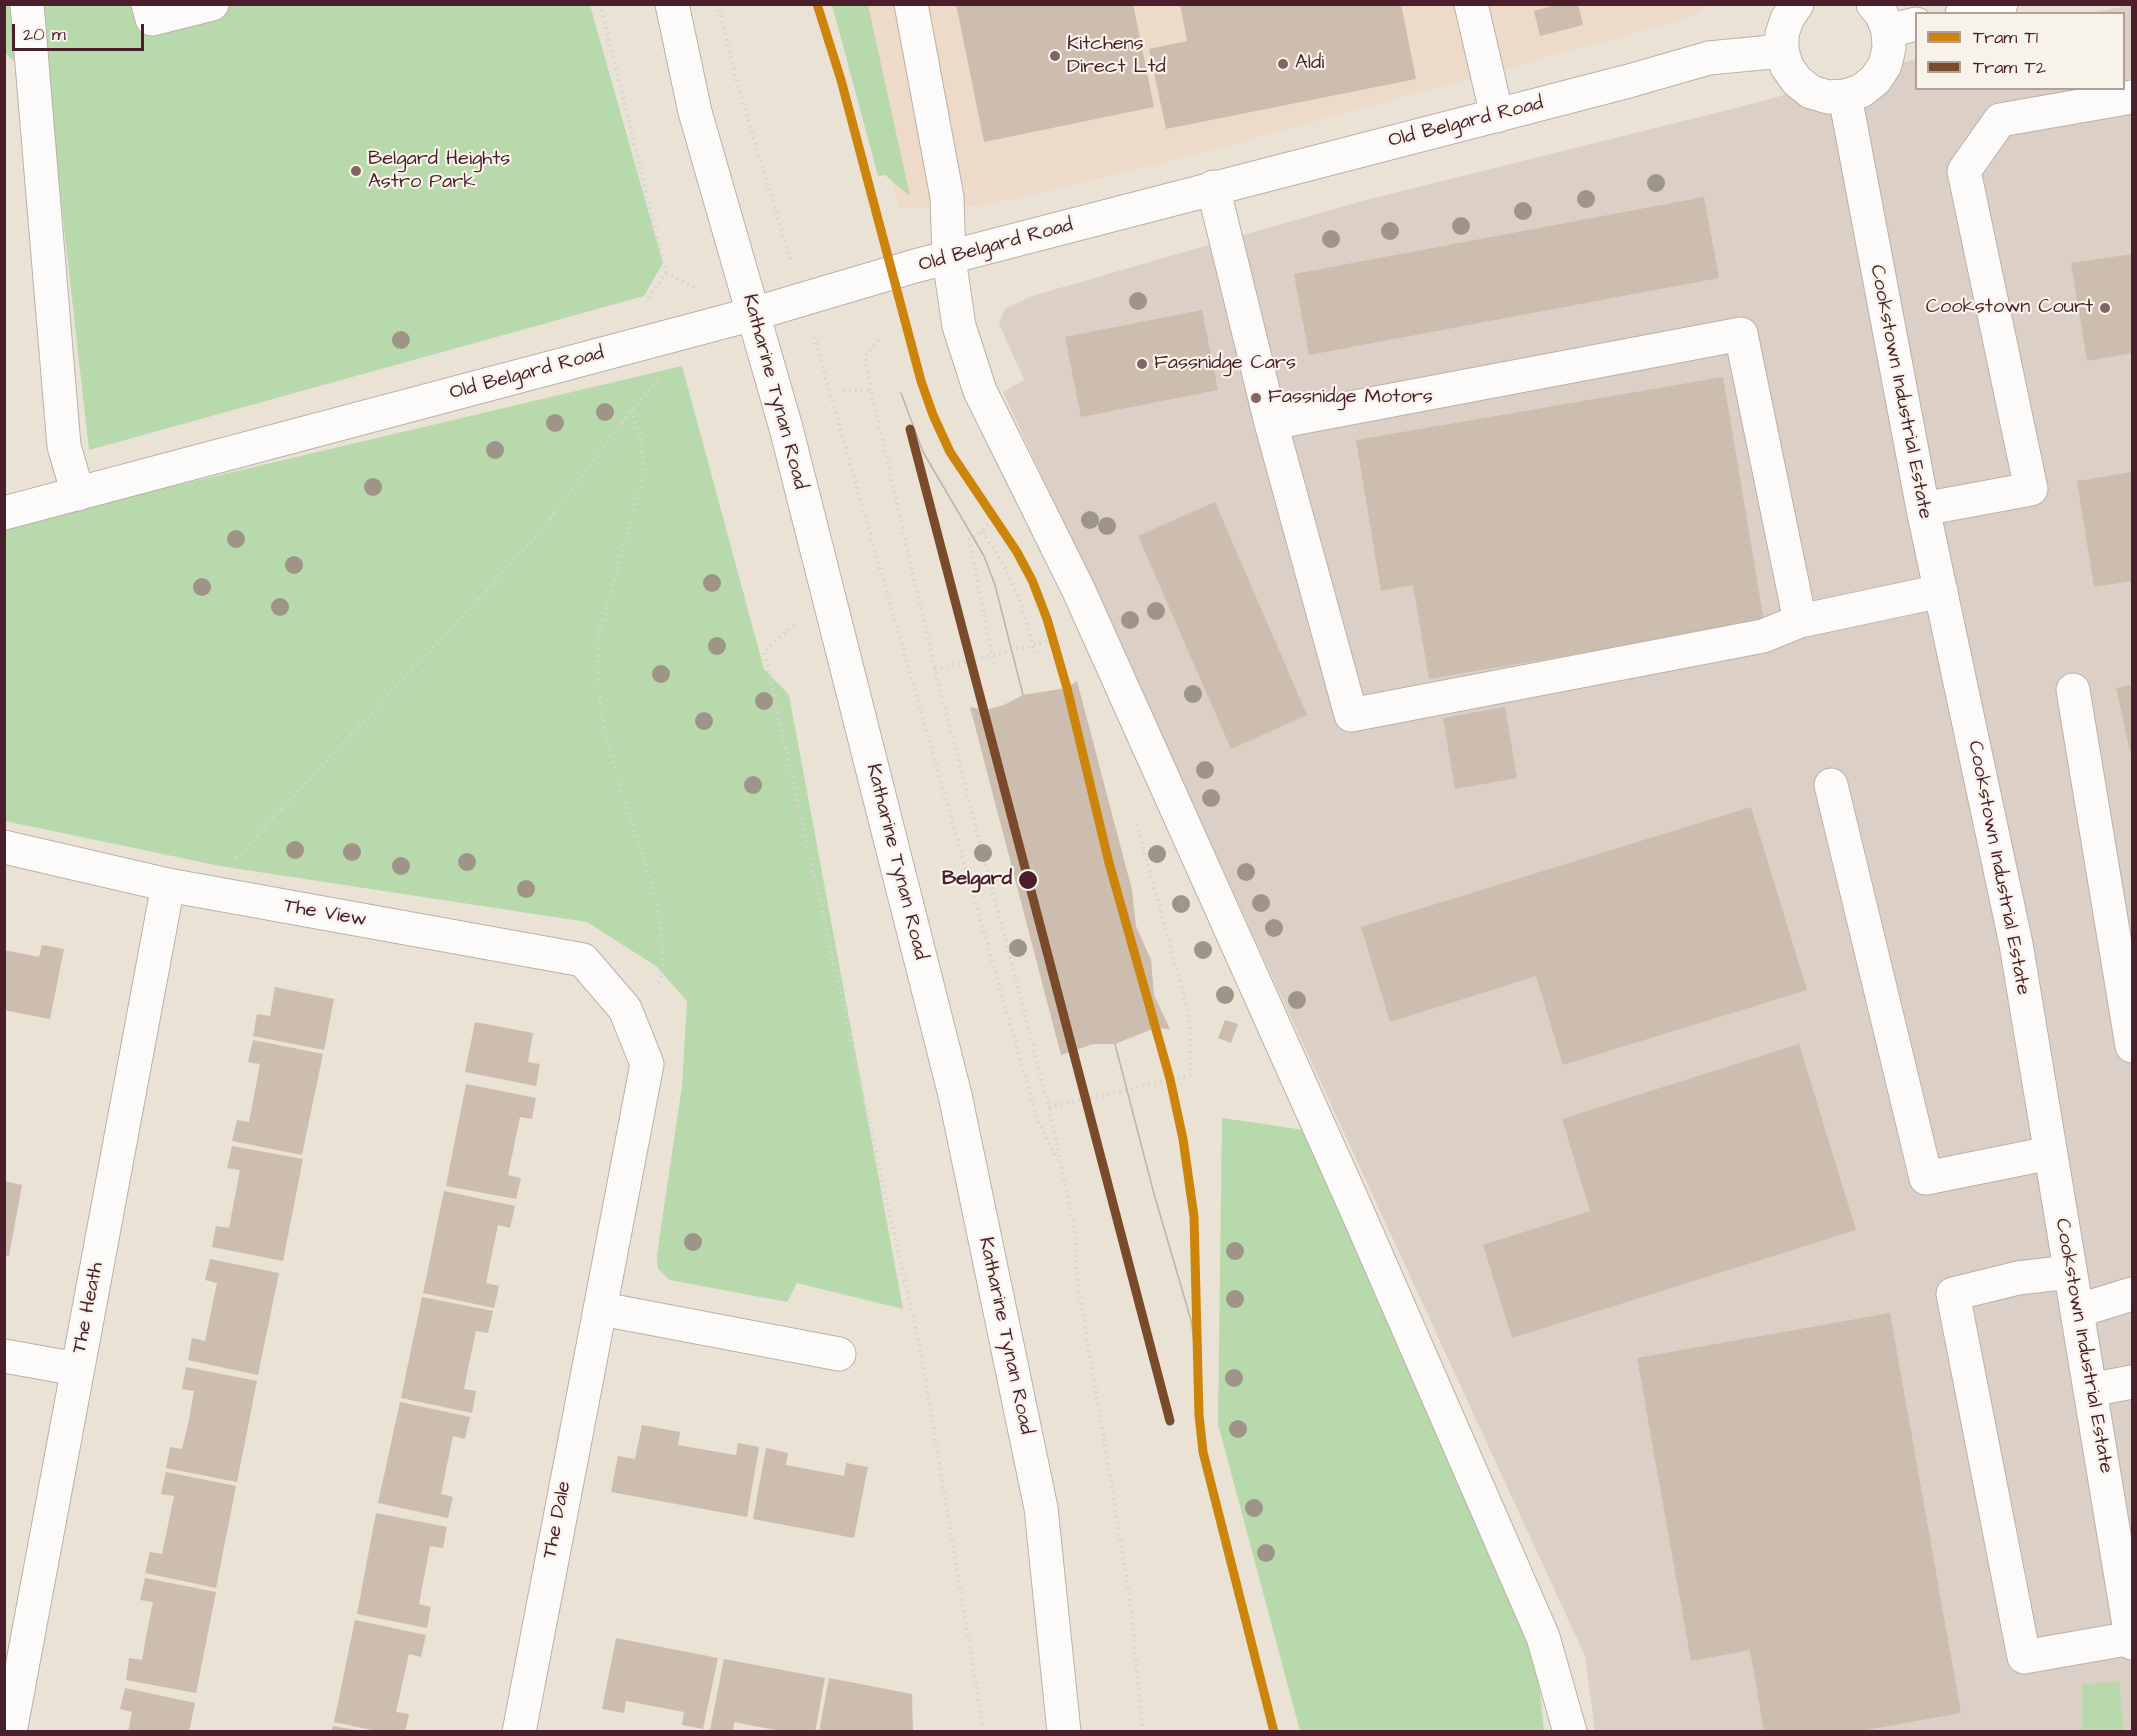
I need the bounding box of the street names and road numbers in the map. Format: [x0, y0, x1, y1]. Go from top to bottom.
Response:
street label: Old Belgard Road [1386, 92, 1546, 154]
street label: Old Belgard Road [916, 214, 1076, 278]
street label: Cookstown Industrial Estate [1864, 263, 1936, 521]
street label: Katharine Tynan Road [736, 292, 812, 492]
street label: Old Belgard Road [447, 342, 607, 406]
street label: Cookstown Industrial Estate [1962, 739, 2034, 997]
street label: Katharine Tynan Road [860, 762, 932, 962]
street label: The View [282, 895, 368, 933]
street label: Cookstown Industrial Estate [2049, 1217, 2117, 1475]
street label: Katharine Tynan Road [972, 1235, 1038, 1437]
street label: The Heath [68, 1260, 110, 1356]
street label: The Dale [539, 1479, 577, 1561]

